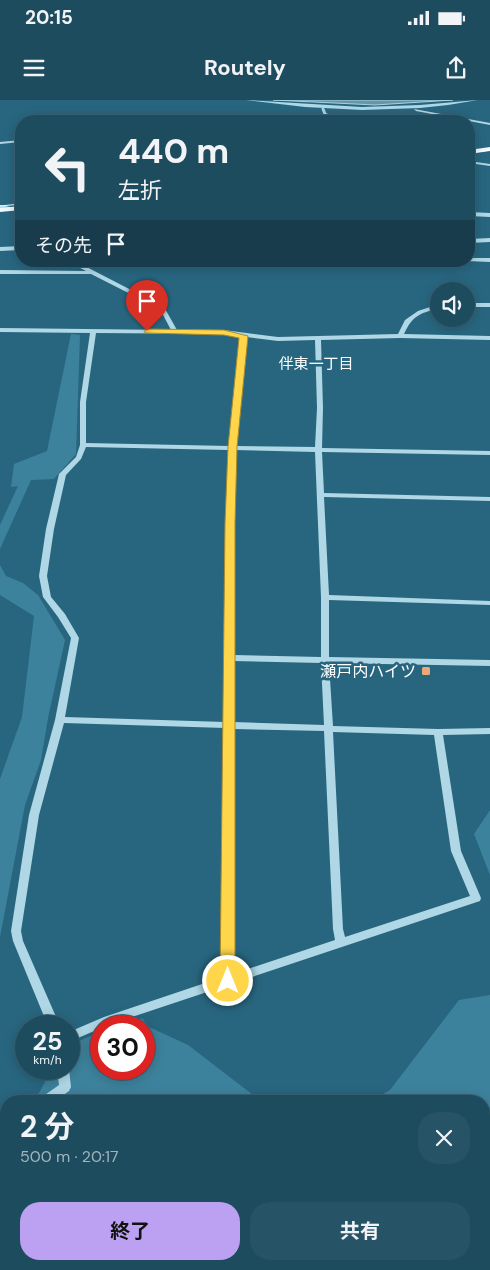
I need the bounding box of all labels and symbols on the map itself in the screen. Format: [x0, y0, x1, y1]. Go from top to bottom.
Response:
pin [126, 280, 168, 331]
district label: 伴東一丁目 [278, 354, 354, 374]
place label: 瀬戸内ハイツ [320, 661, 416, 682]
marker: 瀬戸内ハイツ [420, 665, 432, 677]
position arrow [201, 954, 253, 1006]
speed limit sign: 30 [90, 1015, 155, 1080]

